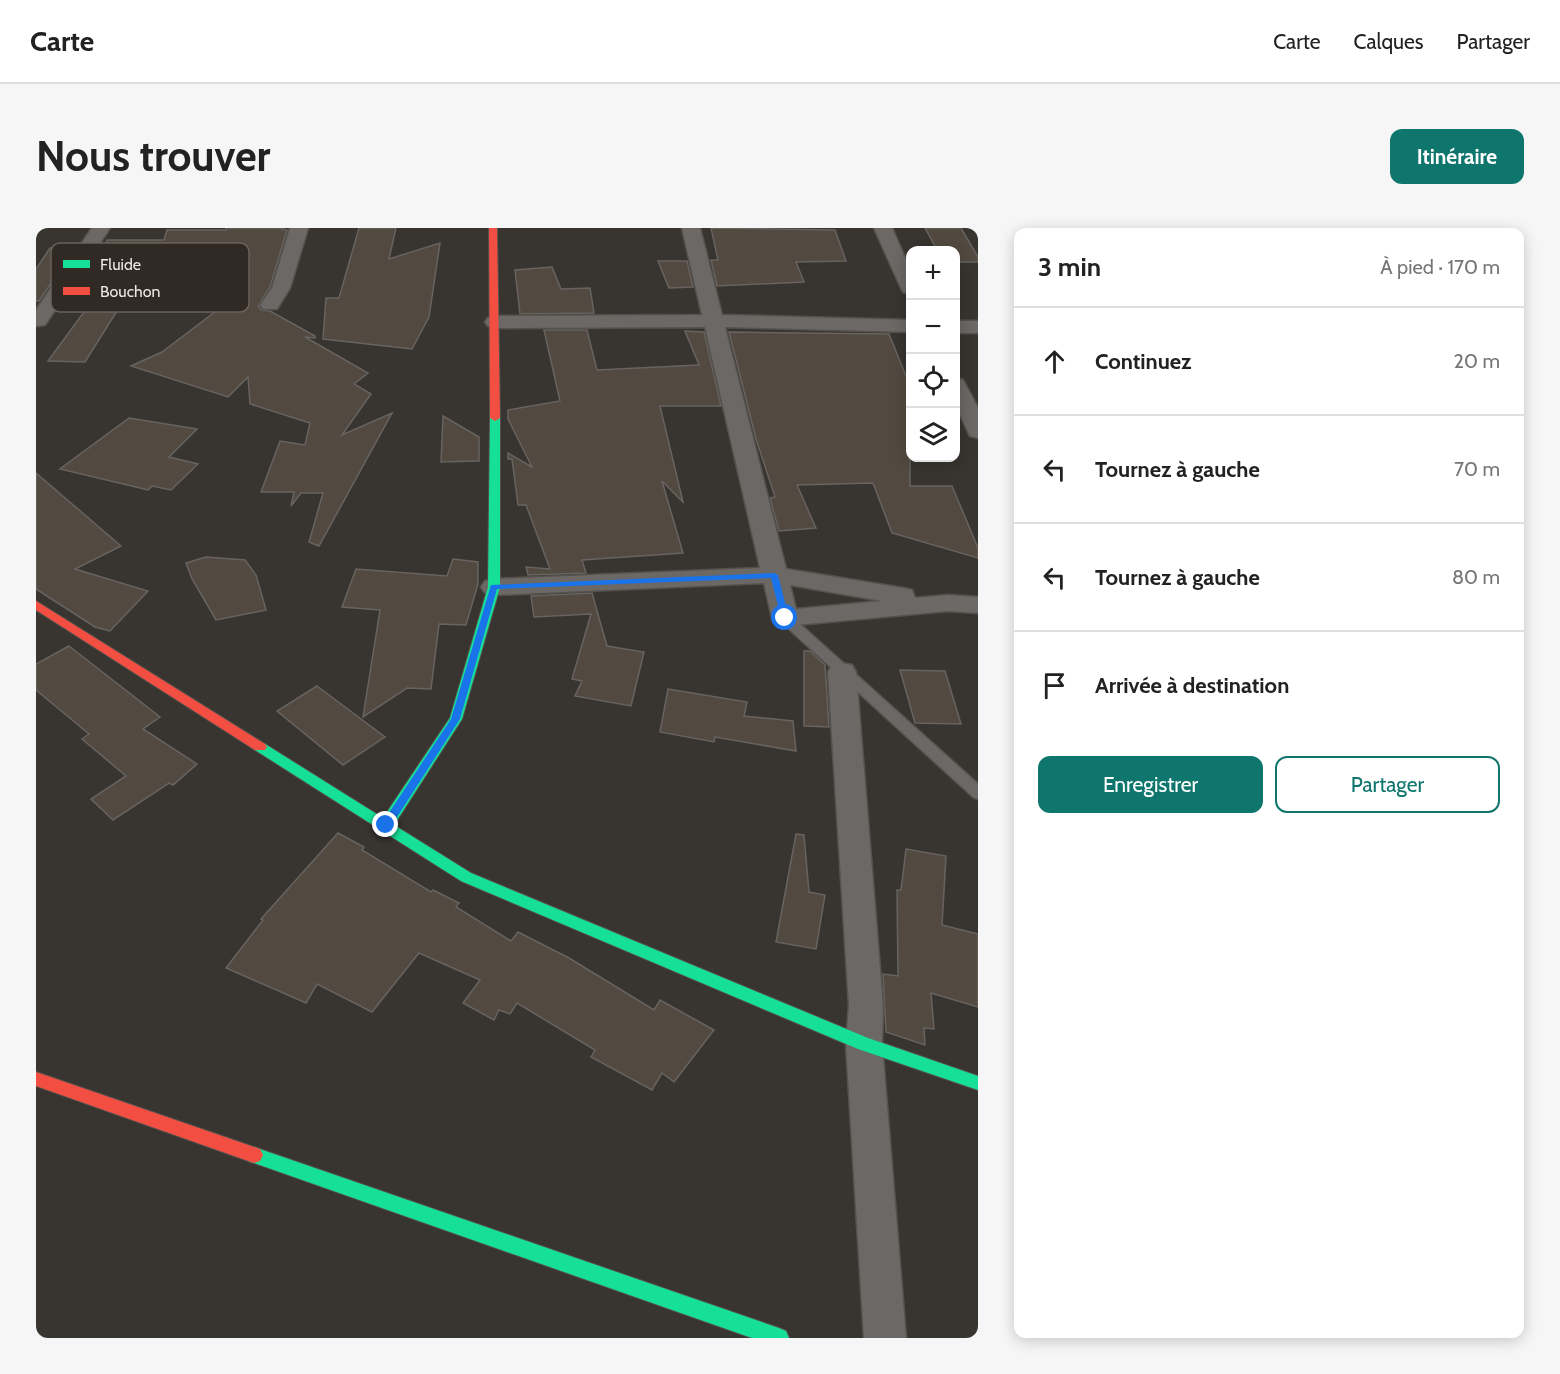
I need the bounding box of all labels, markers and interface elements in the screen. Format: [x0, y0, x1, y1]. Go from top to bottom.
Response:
text: Carte [30, 24, 94, 58]
text: Carte [1273, 29, 1321, 54]
text: Calques [1354, 29, 1424, 54]
text: Partager [1457, 29, 1530, 54]
button: Itinéraire [1390, 129, 1524, 184]
text: Nous trouver [36, 130, 270, 182]
legend [51, 243, 249, 312]
map controls [906, 246, 960, 462]
button: + [906, 246, 960, 300]
text: 3 min [1038, 251, 1101, 283]
text: Fluide [100, 255, 141, 274]
text: À pied · 170 m [1380, 255, 1500, 279]
text: Bouchon [100, 282, 160, 301]
button: − [906, 300, 960, 354]
icon: ahead [1038, 345, 1071, 378]
text: Continuez [1095, 348, 1192, 375]
text: 20 m [1454, 349, 1500, 373]
button: locate [906, 354, 960, 408]
button: layers [906, 408, 960, 462]
icon: left [1038, 453, 1071, 486]
text: Tournez à gauche [1095, 456, 1260, 483]
text: 70 m [1454, 457, 1500, 481]
icon: left [1038, 561, 1071, 594]
text: Tournez à gauche [1095, 564, 1260, 591]
text: 80 m [1452, 565, 1500, 589]
route start [771, 604, 797, 630]
icon: arrive [1038, 669, 1071, 702]
text: Arrivée à destination [1095, 672, 1289, 699]
button: Enregistrer [1038, 756, 1263, 813]
button: Partager [1275, 756, 1500, 813]
route end [372, 811, 398, 837]

